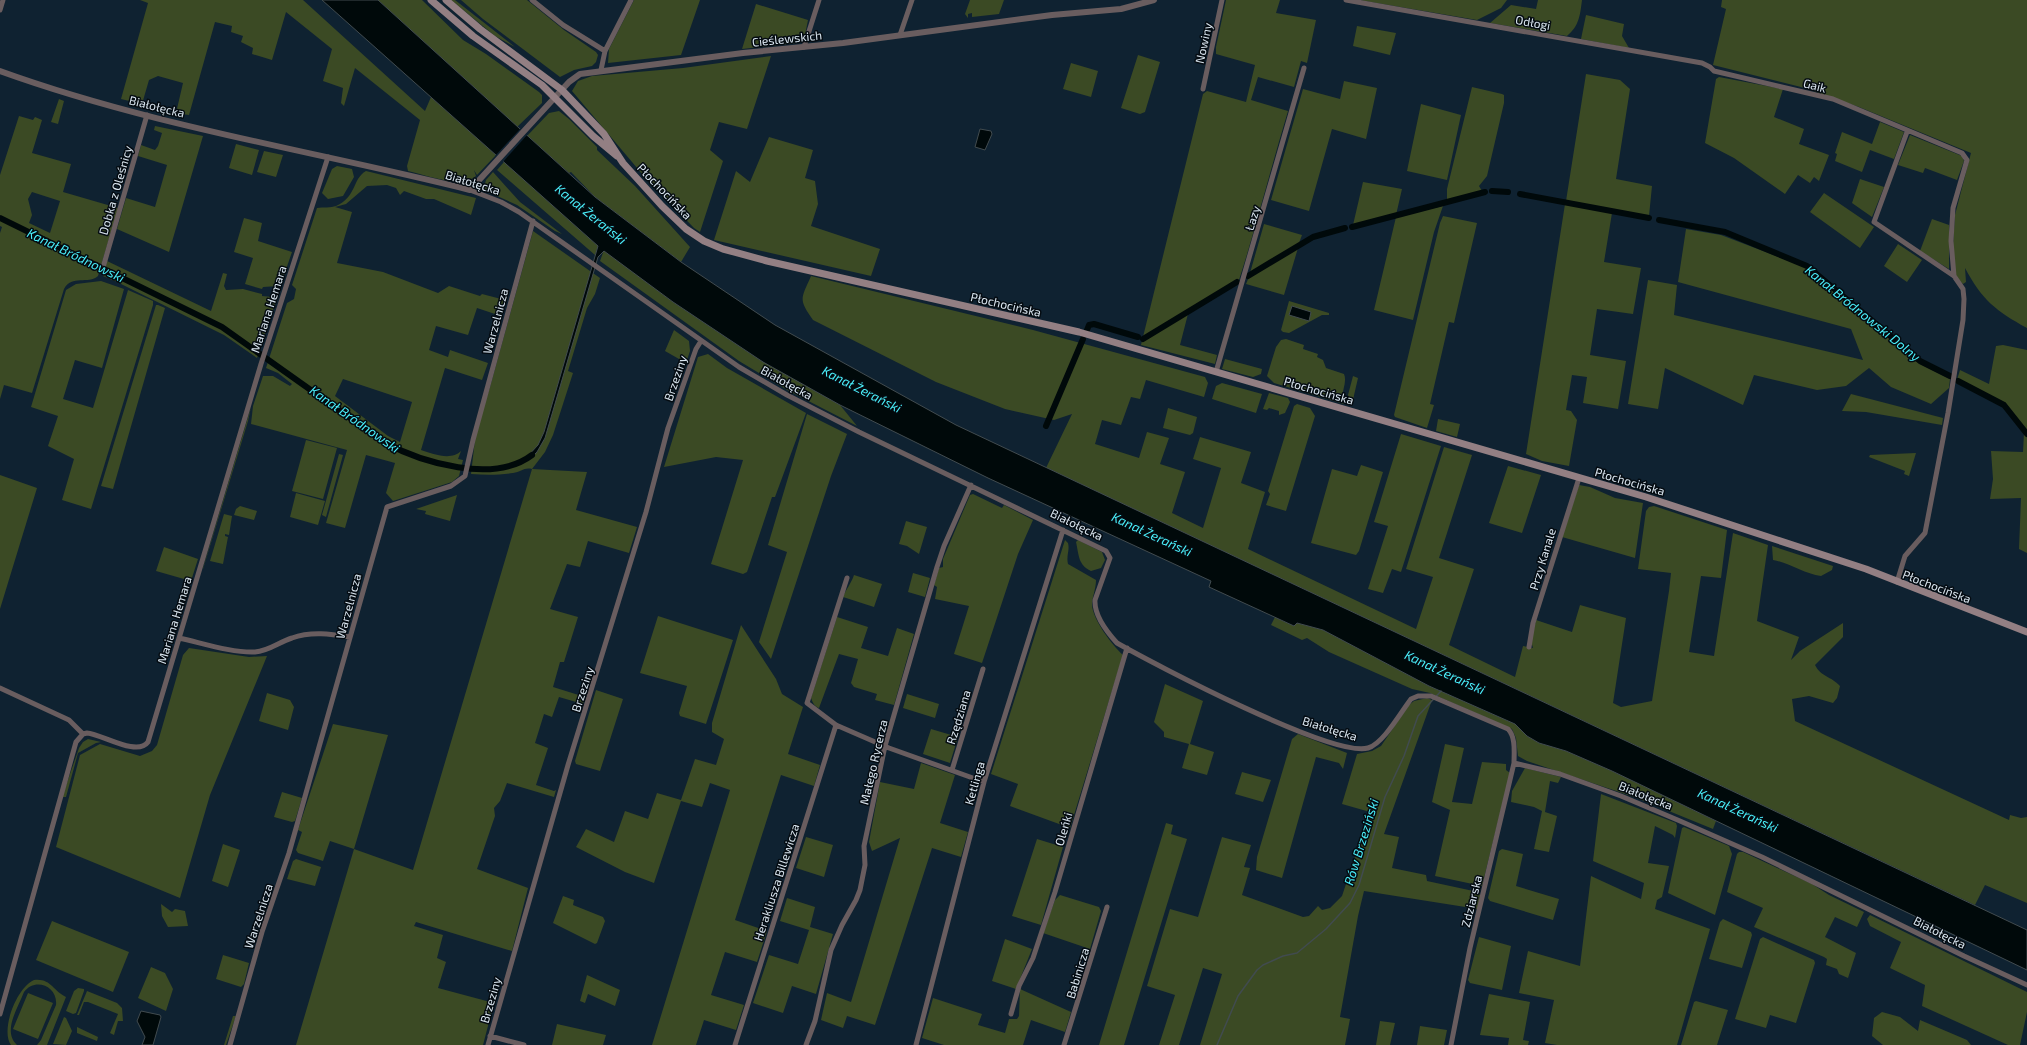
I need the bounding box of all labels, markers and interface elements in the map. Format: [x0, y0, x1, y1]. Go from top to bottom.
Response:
street label: Odłogi [1514, 12, 1552, 32]
street label: Nowiny [1192, 21, 1214, 65]
street label: Cieślewskich [751, 27, 823, 49]
street label: Gaik [1802, 75, 1828, 95]
street label: Białołęcka [128, 92, 186, 120]
street label: Dobka z Oleśnicy [96, 143, 135, 236]
street label: Płochocińska [635, 160, 695, 222]
street label: Białołęcka [444, 167, 502, 197]
water label: Kanał Żerański [552, 180, 630, 248]
street label: Łazy [1242, 203, 1263, 232]
water label: Kanał Bródnowski [25, 224, 127, 286]
water label: Kanał Bródnowski Dolny [1802, 262, 1924, 364]
street label: Mariana Hemara [247, 264, 289, 354]
street label: Warzelnicza [480, 287, 510, 355]
street label: Płochocińska [969, 289, 1043, 319]
street label: Brzeziny [661, 353, 690, 403]
street label: Białołęcka [759, 362, 815, 402]
water label: Kanał Żerański [820, 362, 904, 416]
street label: Płochocińska [1282, 373, 1356, 407]
water label: Kanał Bródnowski [307, 382, 403, 456]
street label: Płochocińska [1593, 464, 1667, 498]
street label: Białołęcka [1048, 505, 1106, 543]
water label: Kanał Żerański [1109, 508, 1195, 560]
street label: Przy Kanale [1526, 526, 1558, 592]
street label: Płochocińska [1901, 567, 1973, 605]
street label: Warzelnicza [333, 572, 363, 640]
street label: Mariana Hemara [154, 575, 194, 665]
water label: Kanał Żerański [1402, 646, 1488, 698]
street label: Brzeziny [568, 664, 596, 714]
street label: Rzędziana [943, 688, 973, 746]
street label: Białołęcka [1301, 713, 1359, 743]
street label: Małego Rycerza [856, 718, 890, 806]
street label: Ketlinga [961, 760, 987, 806]
street label: Białołęcka [1617, 778, 1675, 812]
water label: Kanał Żerański [1695, 784, 1781, 836]
water label: Rów Brzeziński [1340, 797, 1382, 887]
street label: Oleńki [1052, 811, 1074, 847]
street label: Herakliusza Billewicza [750, 822, 802, 942]
street label: Zdziarska [1458, 874, 1484, 928]
street label: Warzelnicza [241, 882, 275, 950]
street label: Białołęcka [1912, 913, 1968, 951]
street label: Babinicza [1063, 946, 1091, 1000]
street label: Brzeziny [477, 975, 503, 1025]

